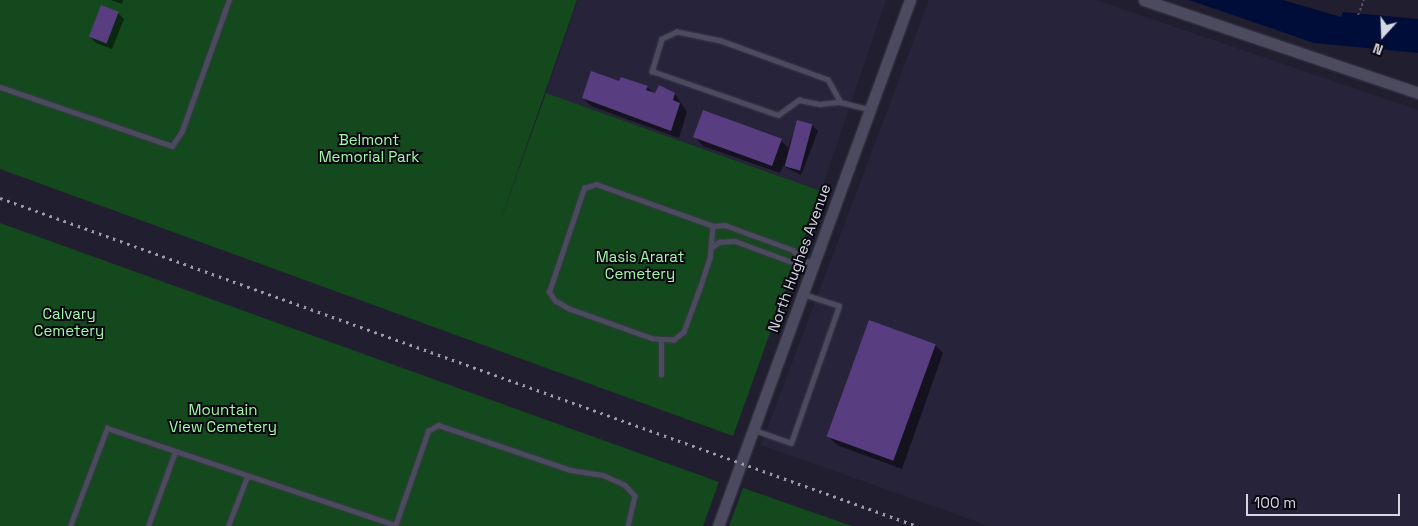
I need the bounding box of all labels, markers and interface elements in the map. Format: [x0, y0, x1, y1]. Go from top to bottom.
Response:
north arrow [1358, 10, 1408, 60]
text: N [1370, 39, 1385, 59]
park label: Belmont Memorial Park [319, 130, 419, 165]
street label: North Hughes Avenue [764, 181, 834, 335]
park label: Masis Ararat Cemetery [596, 247, 684, 282]
park label: Calvary Cemetery [34, 304, 104, 339]
park label: Mountain View Cemetery [169, 400, 277, 435]
scale bar [1248, 484, 1402, 516]
text: 100 m [1254, 493, 1296, 512]

